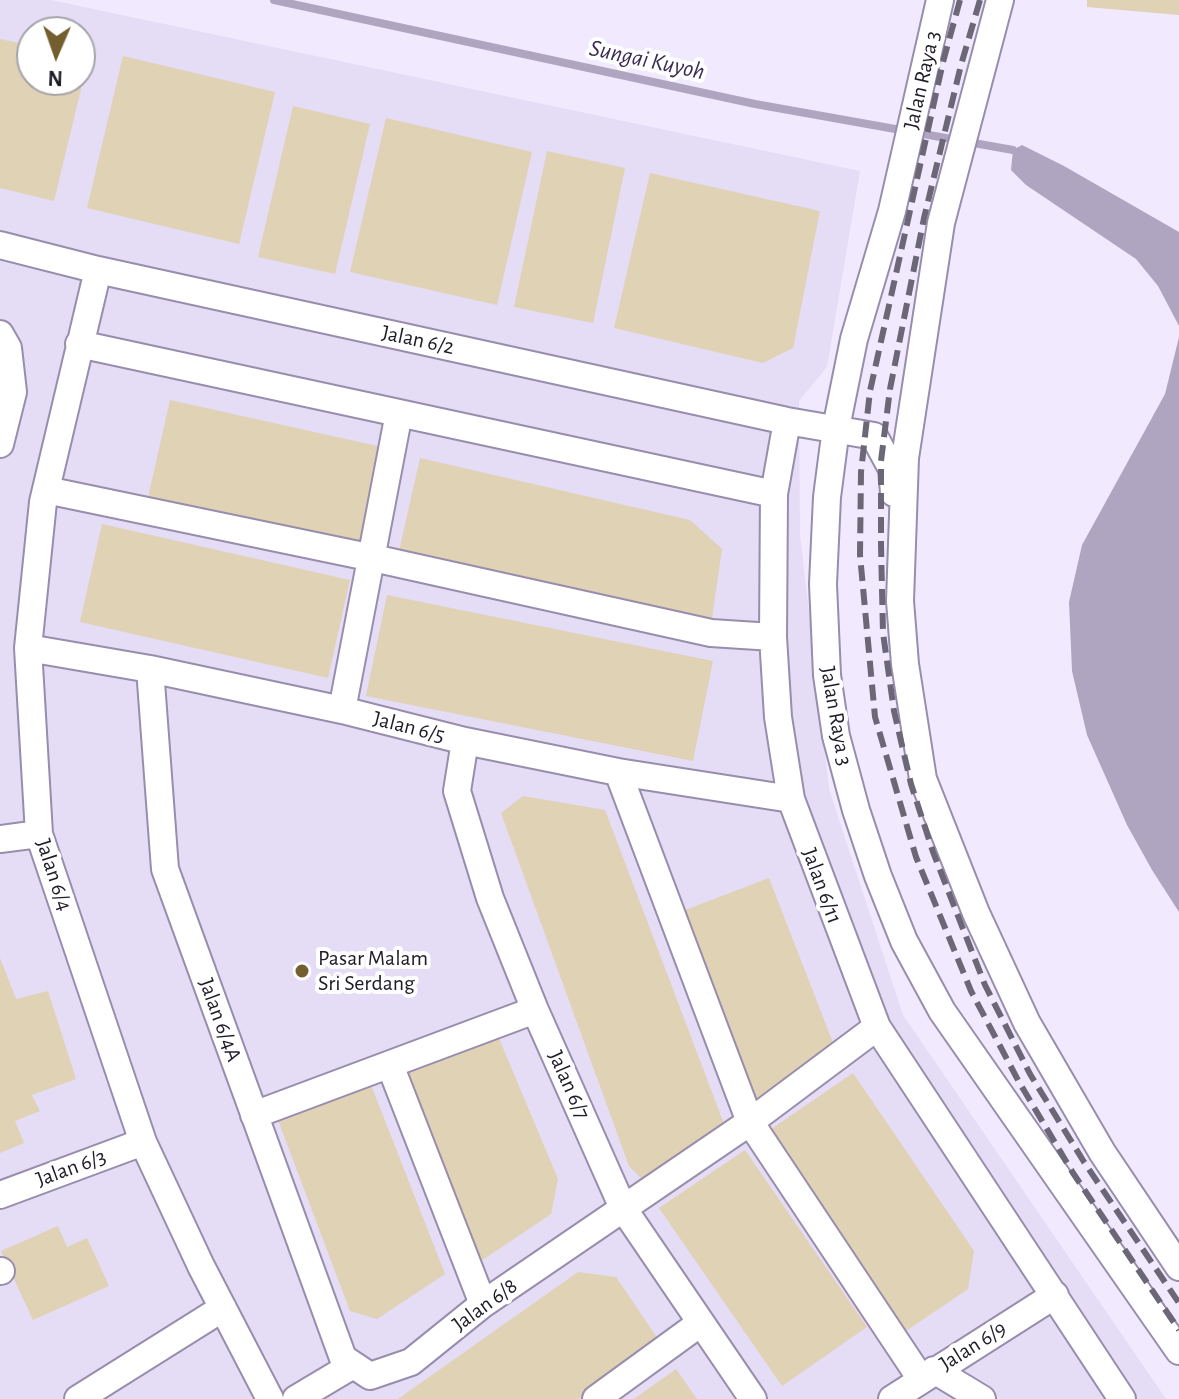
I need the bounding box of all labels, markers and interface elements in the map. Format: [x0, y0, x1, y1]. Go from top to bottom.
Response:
north arrow [16, 16, 96, 96]
street label: Jalan Raya 3 [898, 28, 946, 132]
water label: Sungai Kuyoh [587, 34, 707, 86]
text: N [47, 67, 63, 89]
street label: Jalan 6/2 [379, 319, 457, 361]
street label: Jalan Raya 3 [814, 664, 858, 768]
street label: Jalan 6/5 [371, 705, 447, 749]
street label: Jalan 6/4 [30, 836, 78, 914]
street label: Jalan 6/11 [796, 845, 848, 927]
place label: Pasar Malam Sri Serdang [318, 945, 428, 996]
marker: Pasar Malam Sri Serdang [293, 962, 311, 980]
street label: Jalan 6/4A [193, 975, 247, 1065]
street label: Jalan 6/7 [542, 1046, 596, 1124]
street label: Jalan 6/3 [32, 1143, 110, 1193]
street label: Jalan 6/8 [447, 1273, 523, 1337]
street label: Jalan 6/9 [935, 1315, 1011, 1377]

